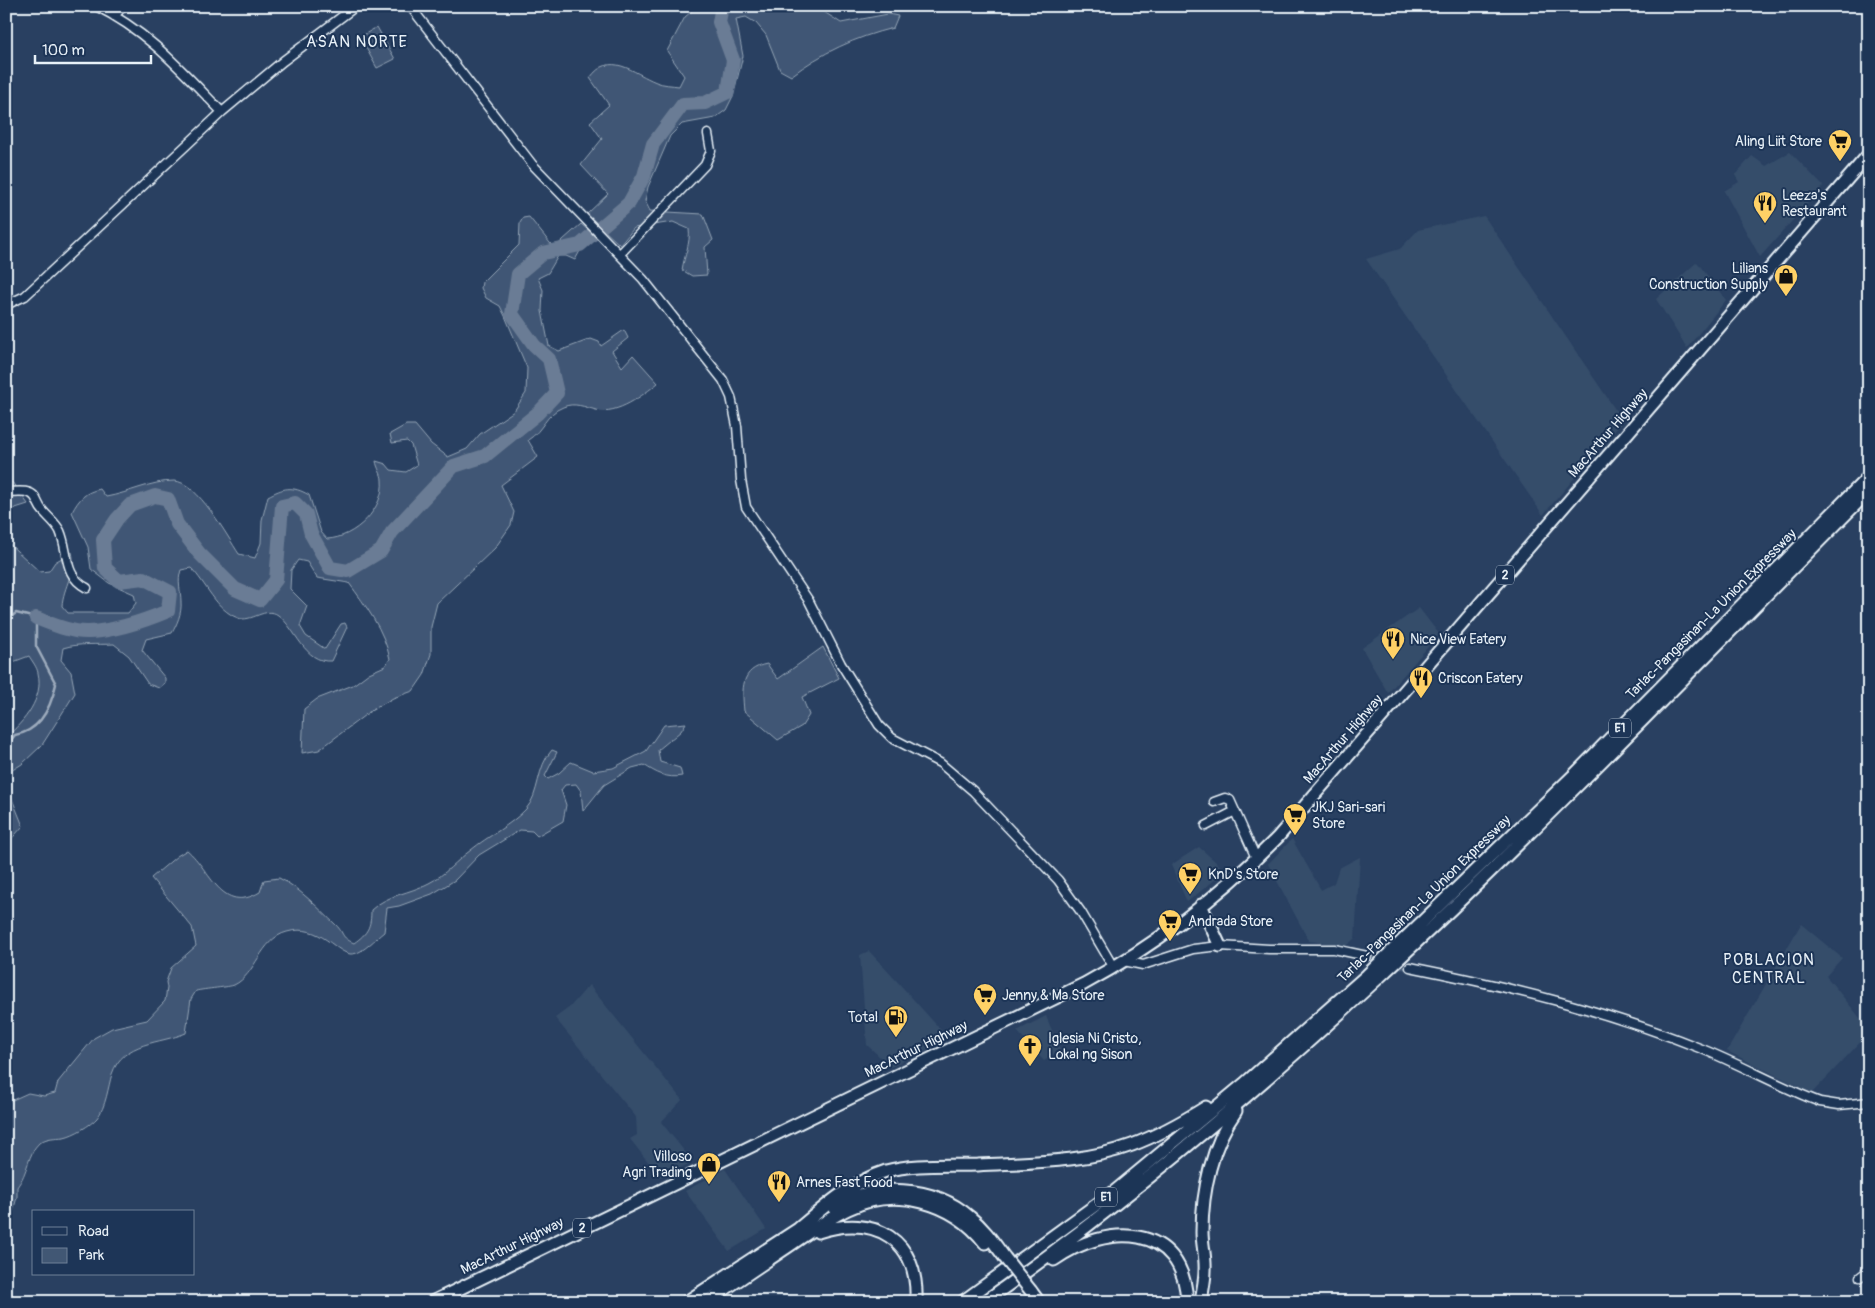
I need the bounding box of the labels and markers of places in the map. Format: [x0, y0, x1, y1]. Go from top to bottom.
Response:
supermarket icon: Aling Liit Store [1827, 128, 1853, 162]
place label: Aling Liit Store [1735, 133, 1822, 150]
place label: Leeza's Restaurant [1782, 187, 1847, 220]
restaurant icon: Leeza's Restaurant [1752, 190, 1778, 224]
place label: Lilians Construction Supply [1649, 260, 1769, 293]
shop icon: Lilians Construction Supply [1773, 263, 1799, 297]
restaurant icon: Nice View Eatery [1380, 626, 1406, 660]
place label: Nice View Eatery [1410, 631, 1506, 648]
restaurant icon: Criscon Eatery [1408, 665, 1434, 699]
place label: Criscon Eatery [1438, 670, 1523, 687]
place label: JKJ Sari-sari Store [1312, 799, 1386, 832]
supermarket icon: JKJ Sari-sari Store [1282, 802, 1308, 836]
supermarket icon: KnD's Store [1177, 861, 1203, 895]
place label: KnD's Store [1208, 866, 1278, 883]
supermarket icon: Andrada Store [1157, 908, 1183, 942]
place label: Andrada Store [1188, 913, 1273, 930]
supermarket icon: Jenny & Ma Store [972, 982, 998, 1016]
place label: Jenny & Ma Store [1002, 987, 1104, 1004]
fuel station icon: Total [883, 1004, 909, 1038]
place label: Total [848, 1009, 878, 1026]
place label: Iglesia Ni Cristo, Lokal ng Sison [1048, 1030, 1142, 1063]
church icon: Iglesia Ni Cristo, Lokal ng Sison [1017, 1033, 1043, 1067]
place label: Villoso Agri Trading [622, 1148, 692, 1181]
shop icon: Villoso Agri Trading [696, 1151, 722, 1185]
restaurant icon: Arnes Fast Food [766, 1169, 792, 1203]
place label: Arnes Fast Food [796, 1174, 893, 1191]

